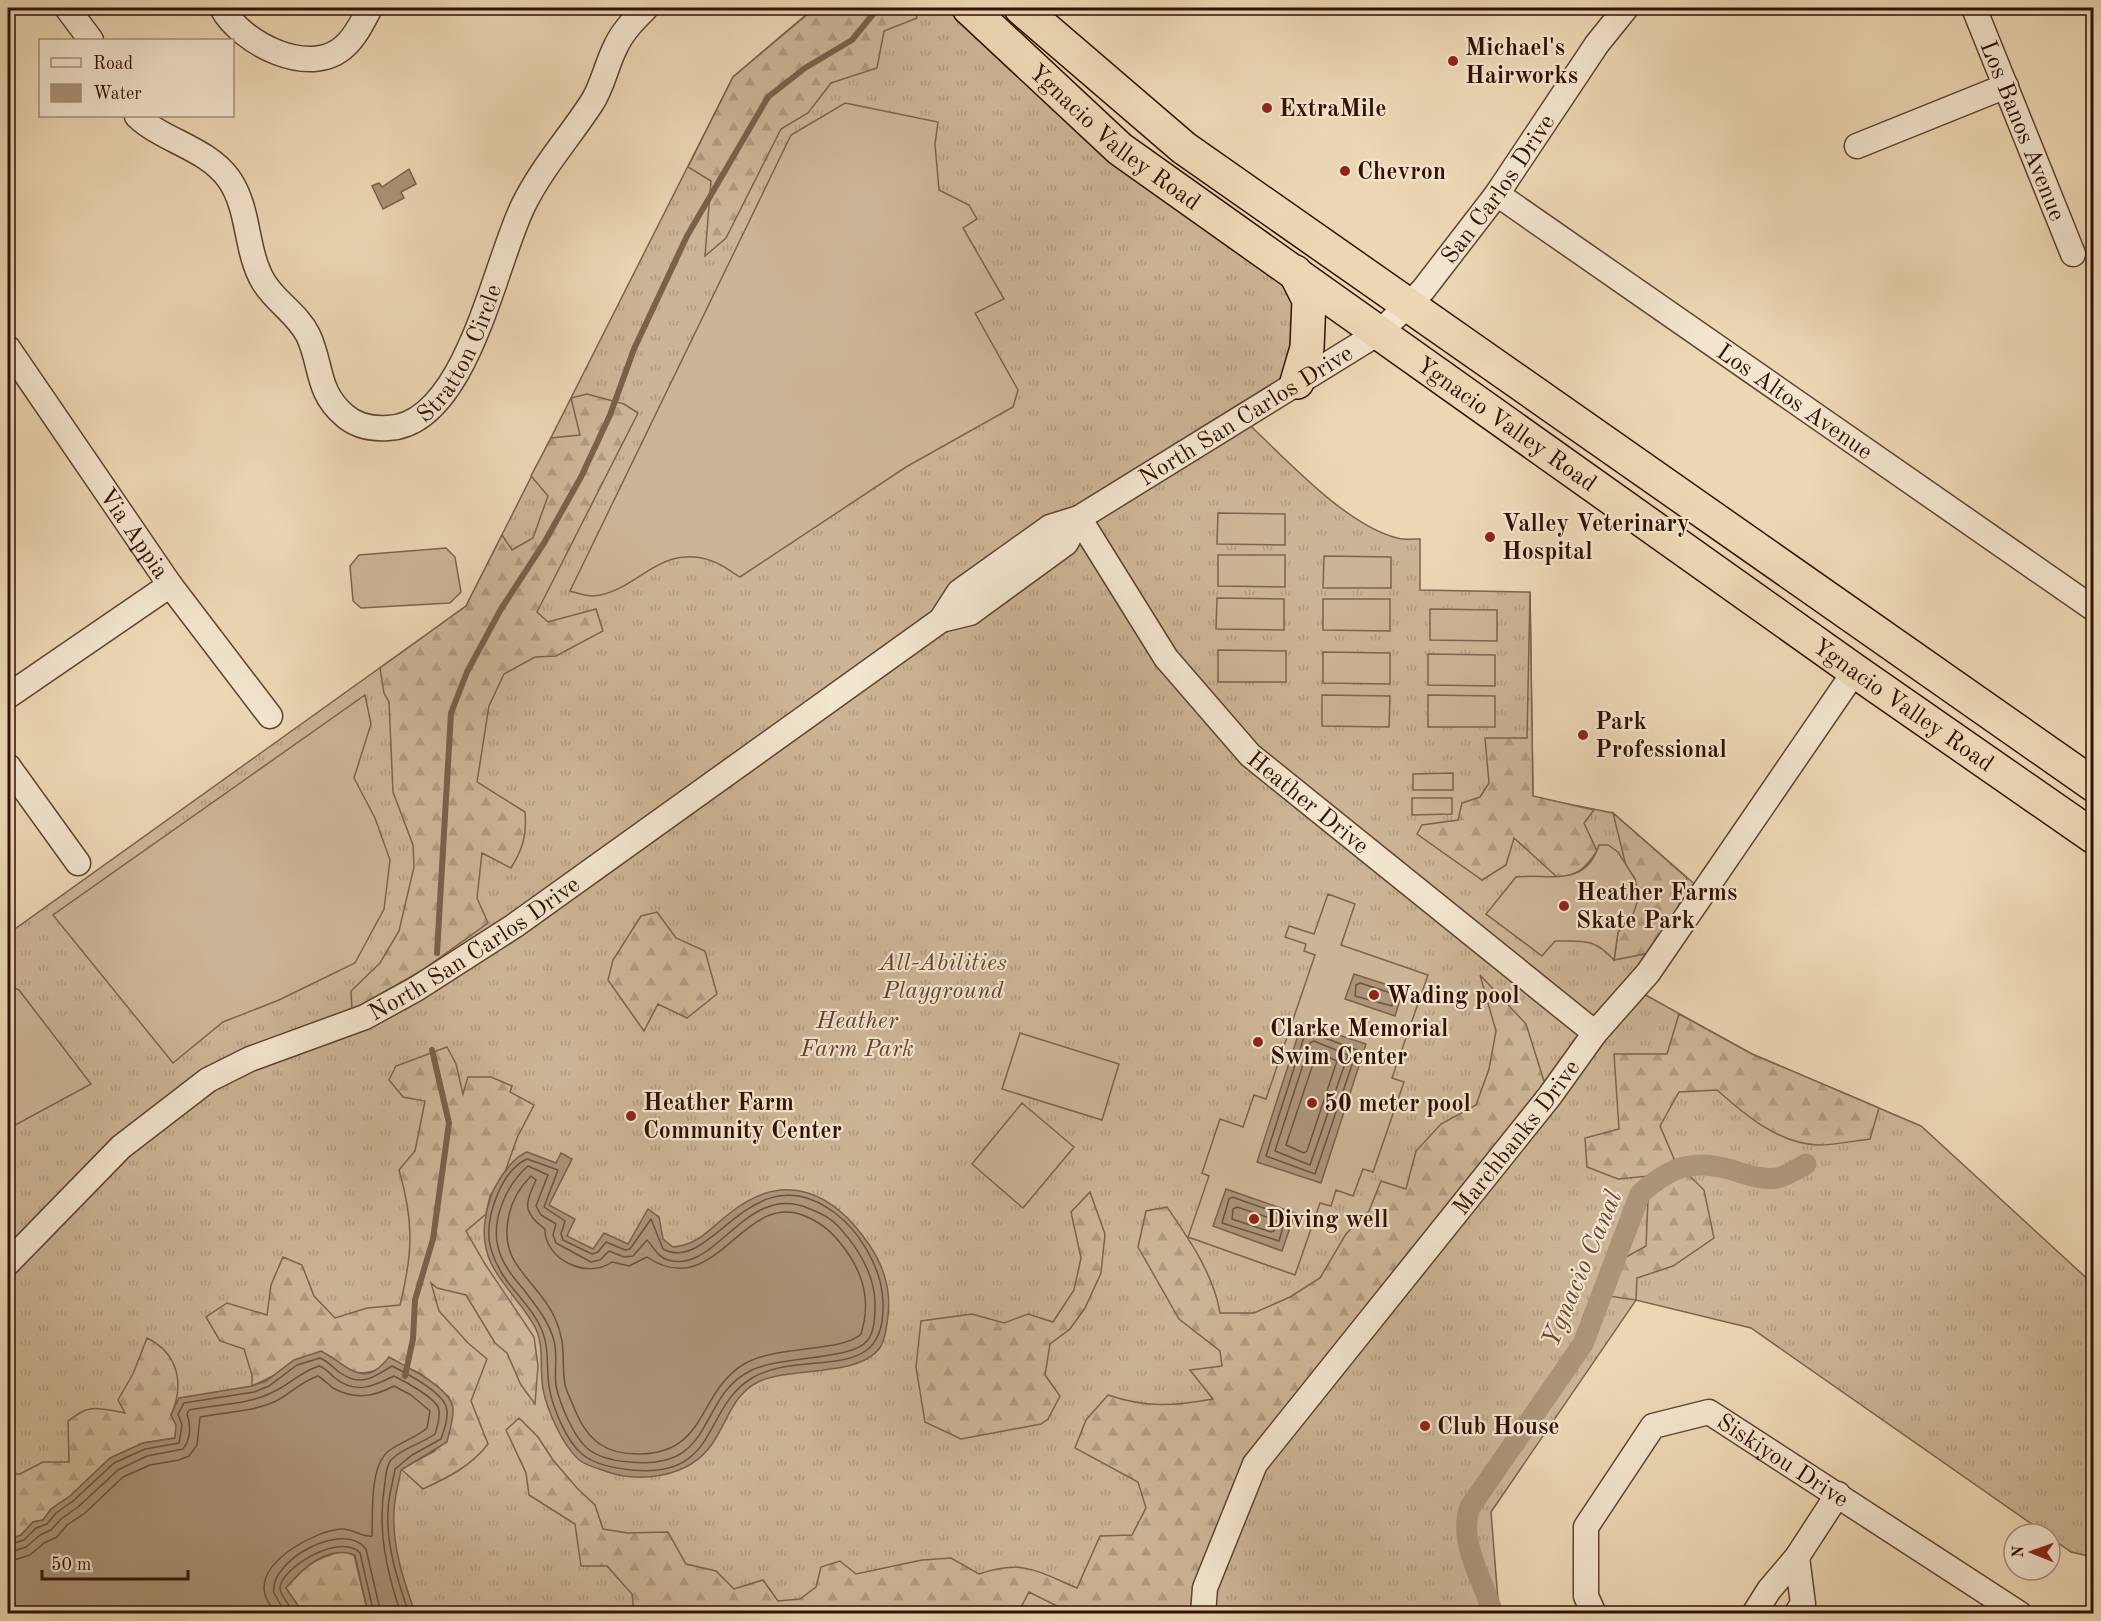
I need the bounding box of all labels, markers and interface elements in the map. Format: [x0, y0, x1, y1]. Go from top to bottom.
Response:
place label: Michael's Hairworks [1465, 37, 1578, 89]
street label: Los Banos Avenue [1974, 38, 2068, 225]
legend [39, 39, 234, 117]
marker: Michael's Hairworks [1446, 54, 1460, 68]
text: Road [93, 55, 133, 73]
street label: Ygnacio Valley Road [1024, 61, 1204, 216]
text: Water [93, 85, 142, 103]
place label: ExtraMile [1279, 98, 1387, 122]
marker: ExtraMile [1260, 101, 1274, 115]
street label: San Carlos Drive [1438, 111, 1560, 269]
place label: Chevron [1357, 161, 1446, 185]
marker: Chevron [1338, 164, 1352, 178]
street label: Stratton Circle [413, 282, 507, 428]
street label: Los Altos Avenue [1712, 341, 1876, 465]
street label: North San Carlos Drive [1136, 342, 1357, 492]
street label: Ygnacio Valley Road [1411, 353, 1600, 497]
street label: Via Appia [93, 484, 172, 584]
place label: Valley Veterinary Hospital [1502, 513, 1690, 565]
marker: Valley Veterinary Hospital [1483, 530, 1497, 544]
street label: Ygnacio Valley Road [1807, 635, 1997, 777]
place label: Park Professional [1595, 711, 1727, 763]
marker: Park Professional [1576, 728, 1590, 742]
street label: Heather Drive [1242, 748, 1372, 859]
street label: North San Carlos Drive [365, 873, 585, 1026]
place label: Heather Farms Skate Park [1576, 882, 1737, 934]
marker: Heather Farms Skate Park [1557, 899, 1571, 913]
park label: All-Abilities Playground [877, 952, 1007, 1004]
place label: Wading pool [1386, 985, 1520, 1009]
marker: Wading pool [1367, 988, 1381, 1002]
park label: Heather Farm Park [799, 1010, 914, 1062]
place label: Clarke Memorial Swim Center [1270, 1018, 1448, 1070]
marker: Clarke Memorial Swim Center [1251, 1035, 1265, 1049]
street label: Marchbanks Drive [1449, 1056, 1585, 1220]
place label: Heather Farm Community Center [643, 1092, 842, 1144]
place label: 50 meter pool [1324, 1092, 1471, 1117]
marker: 50 meter pool [1305, 1096, 1319, 1110]
marker: Heather Farm Community Center [624, 1109, 638, 1123]
water label: Ygnacio Canal [1538, 1187, 1628, 1351]
place label: Diving well [1266, 1209, 1389, 1233]
marker: Diving well [1247, 1212, 1261, 1226]
street label: Siskiyou Drive [1712, 1410, 1852, 1513]
place label: Club House [1437, 1416, 1560, 1440]
marker: Club House [1418, 1419, 1432, 1433]
north arrow [2002, 1522, 2062, 1582]
scale bar [42, 1543, 188, 1581]
text: N [2011, 1545, 2027, 1558]
text: 50 m [51, 1556, 91, 1574]

